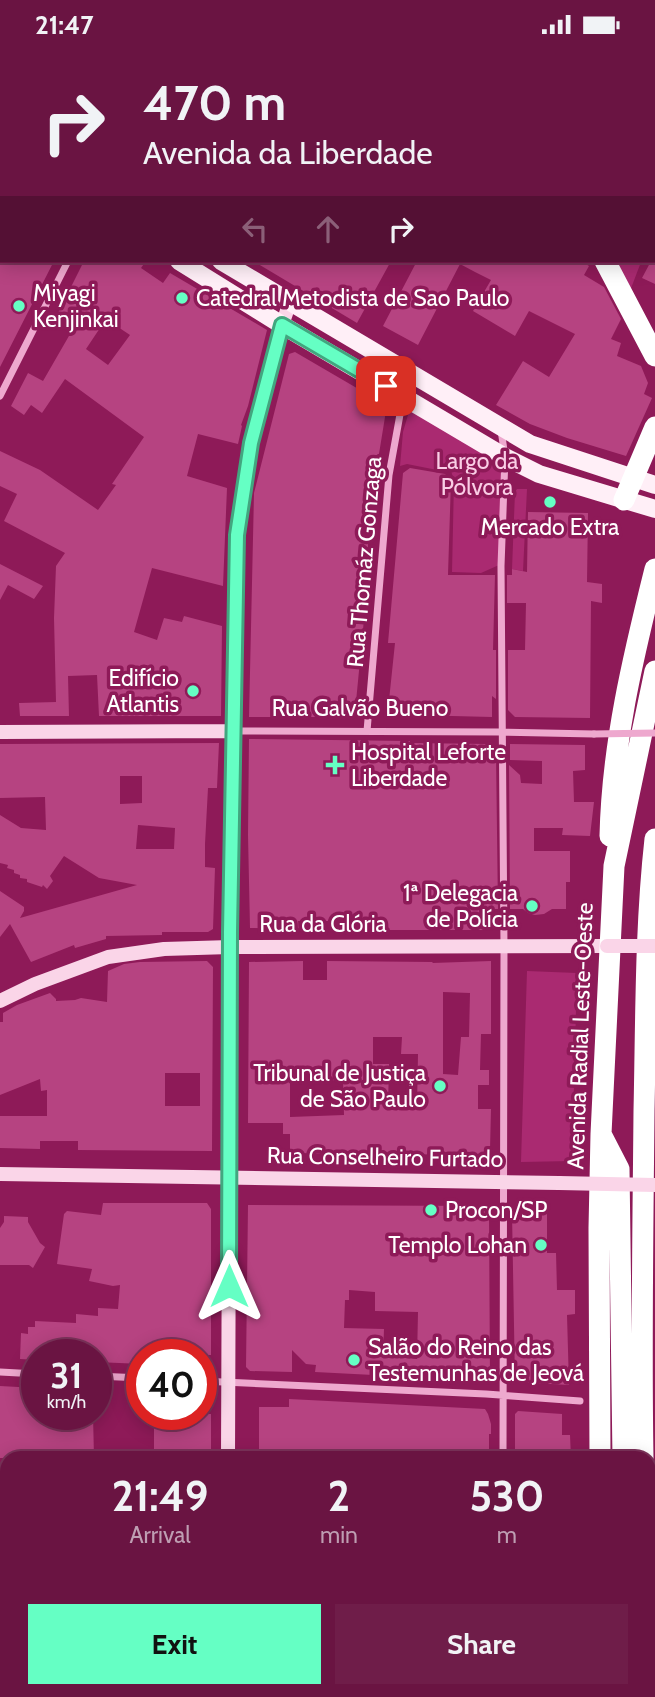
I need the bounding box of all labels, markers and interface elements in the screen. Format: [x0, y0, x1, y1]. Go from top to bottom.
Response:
text: 21:47 [35, 9, 94, 41]
text: 470 m [143, 73, 286, 132]
icon: right [28, 77, 119, 168]
text: Avenida da Liberdade [143, 133, 433, 172]
icon: left [236, 210, 274, 248]
icon: ahead [309, 210, 347, 248]
icon: right [382, 210, 420, 248]
place label: Miyagi Kenjinkai [33, 279, 119, 333]
place label: Catedral Metodista de Sao Paulo [196, 284, 509, 312]
marker: Catedral Metodista de Sao Paulo [174, 290, 190, 306]
marker: Miyagi Kenjinkai [11, 298, 27, 314]
pin [356, 356, 416, 416]
icon: arrive [367, 367, 405, 405]
park label: Largo da Pólvora [436, 447, 518, 501]
street label: Rua Thomáz Gonzaga [341, 455, 387, 669]
marker: Mercado Extra [542, 494, 558, 510]
place label: Mercado Extra [481, 513, 619, 541]
place label: Edifício Atlantis [106, 664, 179, 718]
marker: Edifício Atlantis [185, 683, 201, 699]
street label: Rua Galvão Bueno [272, 694, 448, 722]
place label: Hospital Leforte Liberdade [351, 738, 506, 792]
marker: Hospital Leforte Liberdade [325, 755, 345, 775]
place label: 1ª Delegacia de Polícia [403, 879, 518, 933]
marker: 1ª Delegacia de Polícia [524, 898, 540, 914]
street label: Avenida Radial Leste-Oeste [561, 902, 599, 1170]
street label: Rua da Glória [259, 910, 387, 938]
place label: Tribunal de Justiça de São Paulo [253, 1059, 426, 1113]
marker: Tribunal de Justiça de São Paulo [432, 1078, 448, 1094]
street label: Rua Conselheiro Furtado [267, 1141, 503, 1173]
place label: Procon/SP [445, 1196, 547, 1224]
marker: Procon/SP [423, 1202, 439, 1218]
place label: Templo Lohan [388, 1231, 527, 1259]
marker: Templo Lohan [533, 1237, 549, 1253]
position arrow [192, 1249, 266, 1323]
place label: Salão do Reino das Testemunhas de Jeová [368, 1333, 584, 1387]
speed limit sign: 40 [126, 1339, 217, 1430]
marker: Salão do Reino das Testemunhas de Jeová [346, 1352, 362, 1368]
text: 31 [51, 1354, 82, 1397]
text: km/h [47, 1391, 86, 1413]
text: 21:49 [112, 1470, 208, 1522]
text: 2 [328, 1470, 350, 1522]
text: 530 [470, 1470, 544, 1522]
text: Arrival [129, 1521, 191, 1549]
text: min [320, 1521, 358, 1549]
text: m [497, 1521, 517, 1549]
button: Exit [28, 1604, 321, 1684]
button: Share [335, 1604, 628, 1684]

